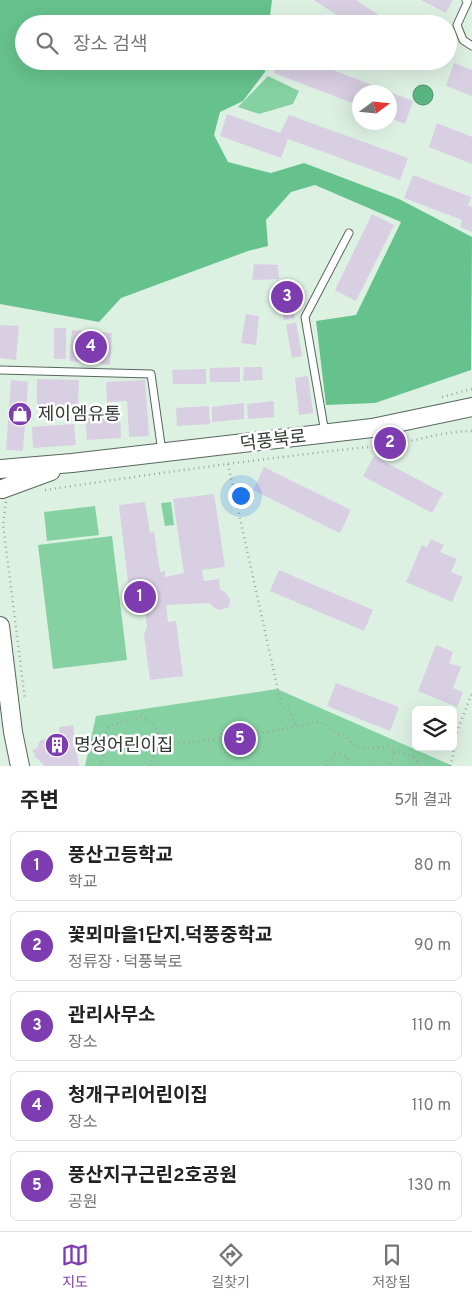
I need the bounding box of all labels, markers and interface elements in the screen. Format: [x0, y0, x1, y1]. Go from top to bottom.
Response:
search box [15, 15, 457, 70]
icon: search [33, 29, 61, 57]
text: 장소 검색 [73, 33, 147, 57]
north arrow [352, 85, 397, 130]
pin: 3 [271, 278, 303, 316]
pin: 4 [75, 328, 107, 366]
shop icon: 제이엠유통 [7, 401, 33, 427]
place label: 제이엠유통 [38, 404, 121, 427]
pin: 2 [374, 424, 406, 462]
street label: 덕풍북로 [239, 426, 307, 457]
your location [228, 483, 254, 509]
pin: 1 [124, 578, 156, 616]
map controls [412, 706, 457, 751]
button: layers [412, 706, 457, 751]
pin: 5 [224, 720, 256, 758]
building icon: 명성어린이집 [44, 732, 70, 758]
place label: 명성어린이집 [74, 735, 173, 758]
text: 주변 [20, 788, 59, 815]
text: 5개 결과 [394, 791, 452, 811]
text: 풍산고등학교 [68, 844, 173, 868]
text: 1 [34, 856, 40, 876]
text: 80 m [414, 856, 451, 876]
text: 학교 [68, 873, 97, 893]
text: 꽃뫼마을1단지.덕풍중학교 [68, 924, 273, 948]
text: 2 [32, 936, 42, 956]
text: 90 m [414, 936, 451, 956]
text: 정류장 · 덕풍북로 [68, 953, 182, 973]
text: 관리사무소 [68, 1004, 155, 1028]
text: 3 [32, 1016, 42, 1036]
text: 110 m [411, 1016, 451, 1036]
text: 장소 [68, 1033, 97, 1053]
text: 청개구리어린이집 [68, 1084, 208, 1108]
text: 4 [32, 1096, 42, 1116]
text: 110 m [411, 1096, 451, 1116]
text: 장소 [68, 1113, 97, 1133]
text: 풍산지구근린2호공원 [68, 1164, 237, 1188]
text: 5 [32, 1176, 42, 1196]
text: 130 m [408, 1176, 451, 1196]
text: 공원 [68, 1193, 97, 1213]
tab: 지도 [61, 1241, 89, 1292]
tab: 길찾기 [211, 1241, 250, 1292]
tab: 저장됨 [372, 1241, 411, 1292]

